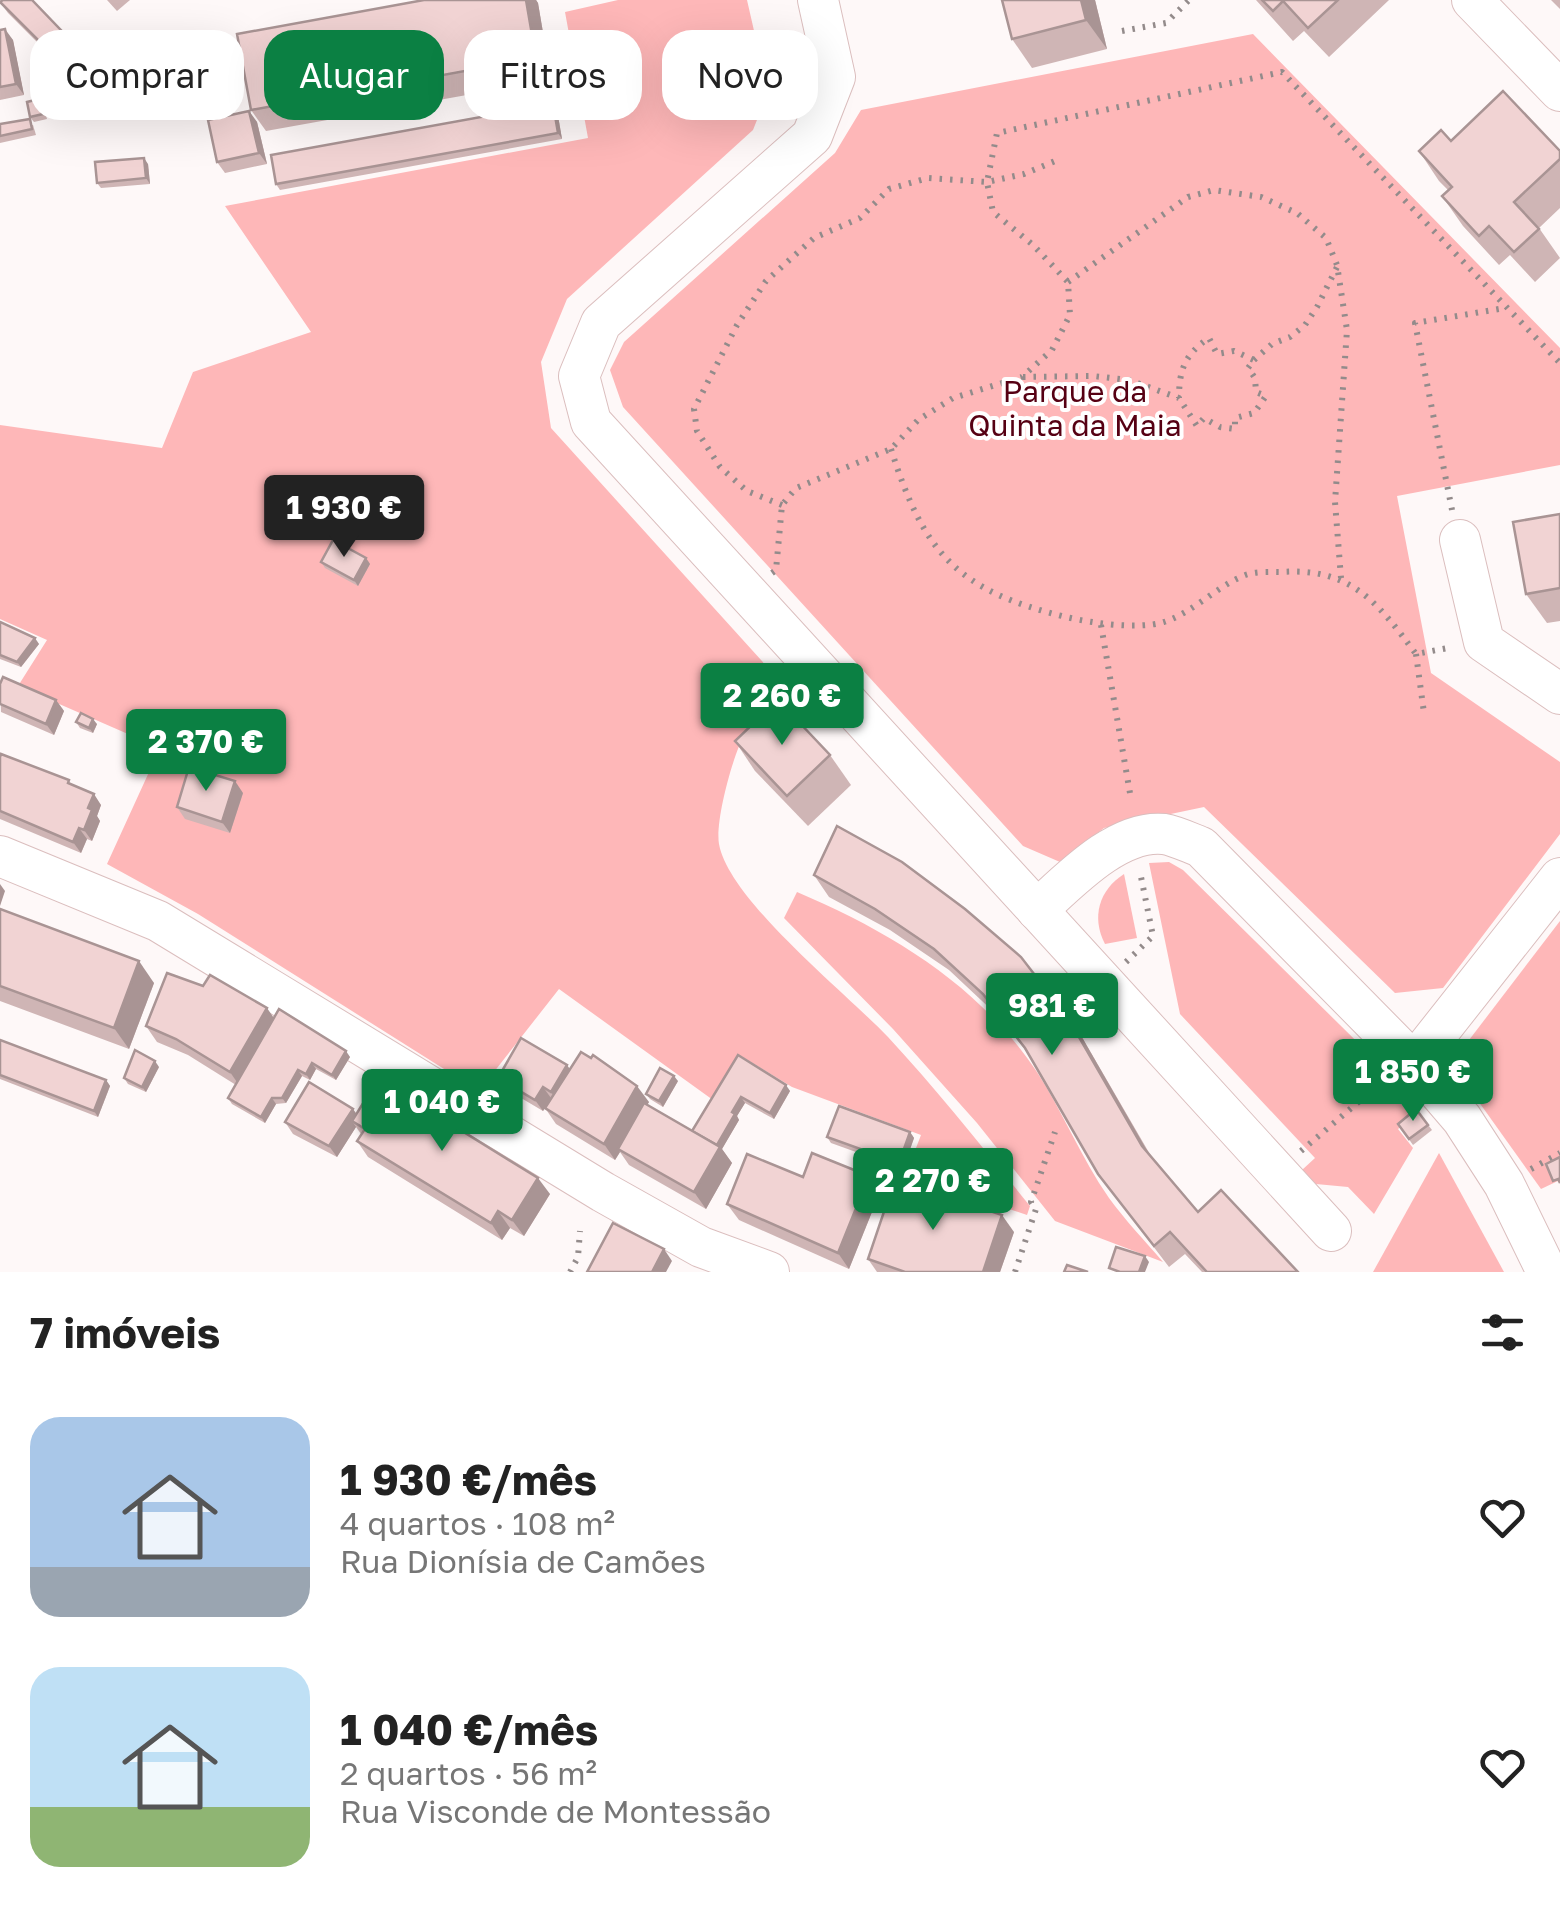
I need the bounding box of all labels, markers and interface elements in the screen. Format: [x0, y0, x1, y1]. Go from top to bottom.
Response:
chip: Comprar [30, 30, 244, 120]
chip: Alugar [264, 30, 444, 120]
chip: Filtros [464, 30, 642, 120]
chip: Novo [662, 30, 818, 120]
park label: Parque da Quinta da Maia [968, 373, 1182, 443]
pin: 1 930 € [252, 475, 436, 560]
text: 1 930 € [286, 488, 402, 526]
pin: 2 260 € [690, 663, 874, 748]
text: 2 260 € [723, 676, 841, 714]
pin: 2 370 € [114, 709, 298, 794]
text: 2 370 € [148, 722, 264, 760]
pin: 981 € [982, 973, 1122, 1058]
text: 981 € [1008, 986, 1096, 1024]
pin: 1 850 € [1321, 1039, 1505, 1124]
text: 1 850 € [1355, 1052, 1471, 1090]
pin: 1 040 € [350, 1069, 534, 1154]
text: 1 040 € [384, 1082, 500, 1120]
pin: 2 270 € [841, 1148, 1025, 1233]
text: 2 270 € [875, 1161, 991, 1199]
icon: filters [1475, 1305, 1530, 1360]
text: 7 imóveis [30, 1307, 220, 1357]
text: 1 930 €/mês [340, 1454, 597, 1504]
icon: home [110, 1457, 230, 1577]
icon: heart [1475, 1490, 1530, 1545]
text: 4 quartos · 108 m² [340, 1504, 615, 1542]
text: Rua Dionísia de Camões [340, 1542, 706, 1580]
text: 1 040 €/mês [340, 1704, 598, 1754]
icon: home [110, 1707, 230, 1827]
icon: heart [1475, 1740, 1530, 1795]
text: 2 quartos · 56 m² [340, 1754, 597, 1792]
text: Rua Visconde de Montessão [340, 1792, 771, 1830]

